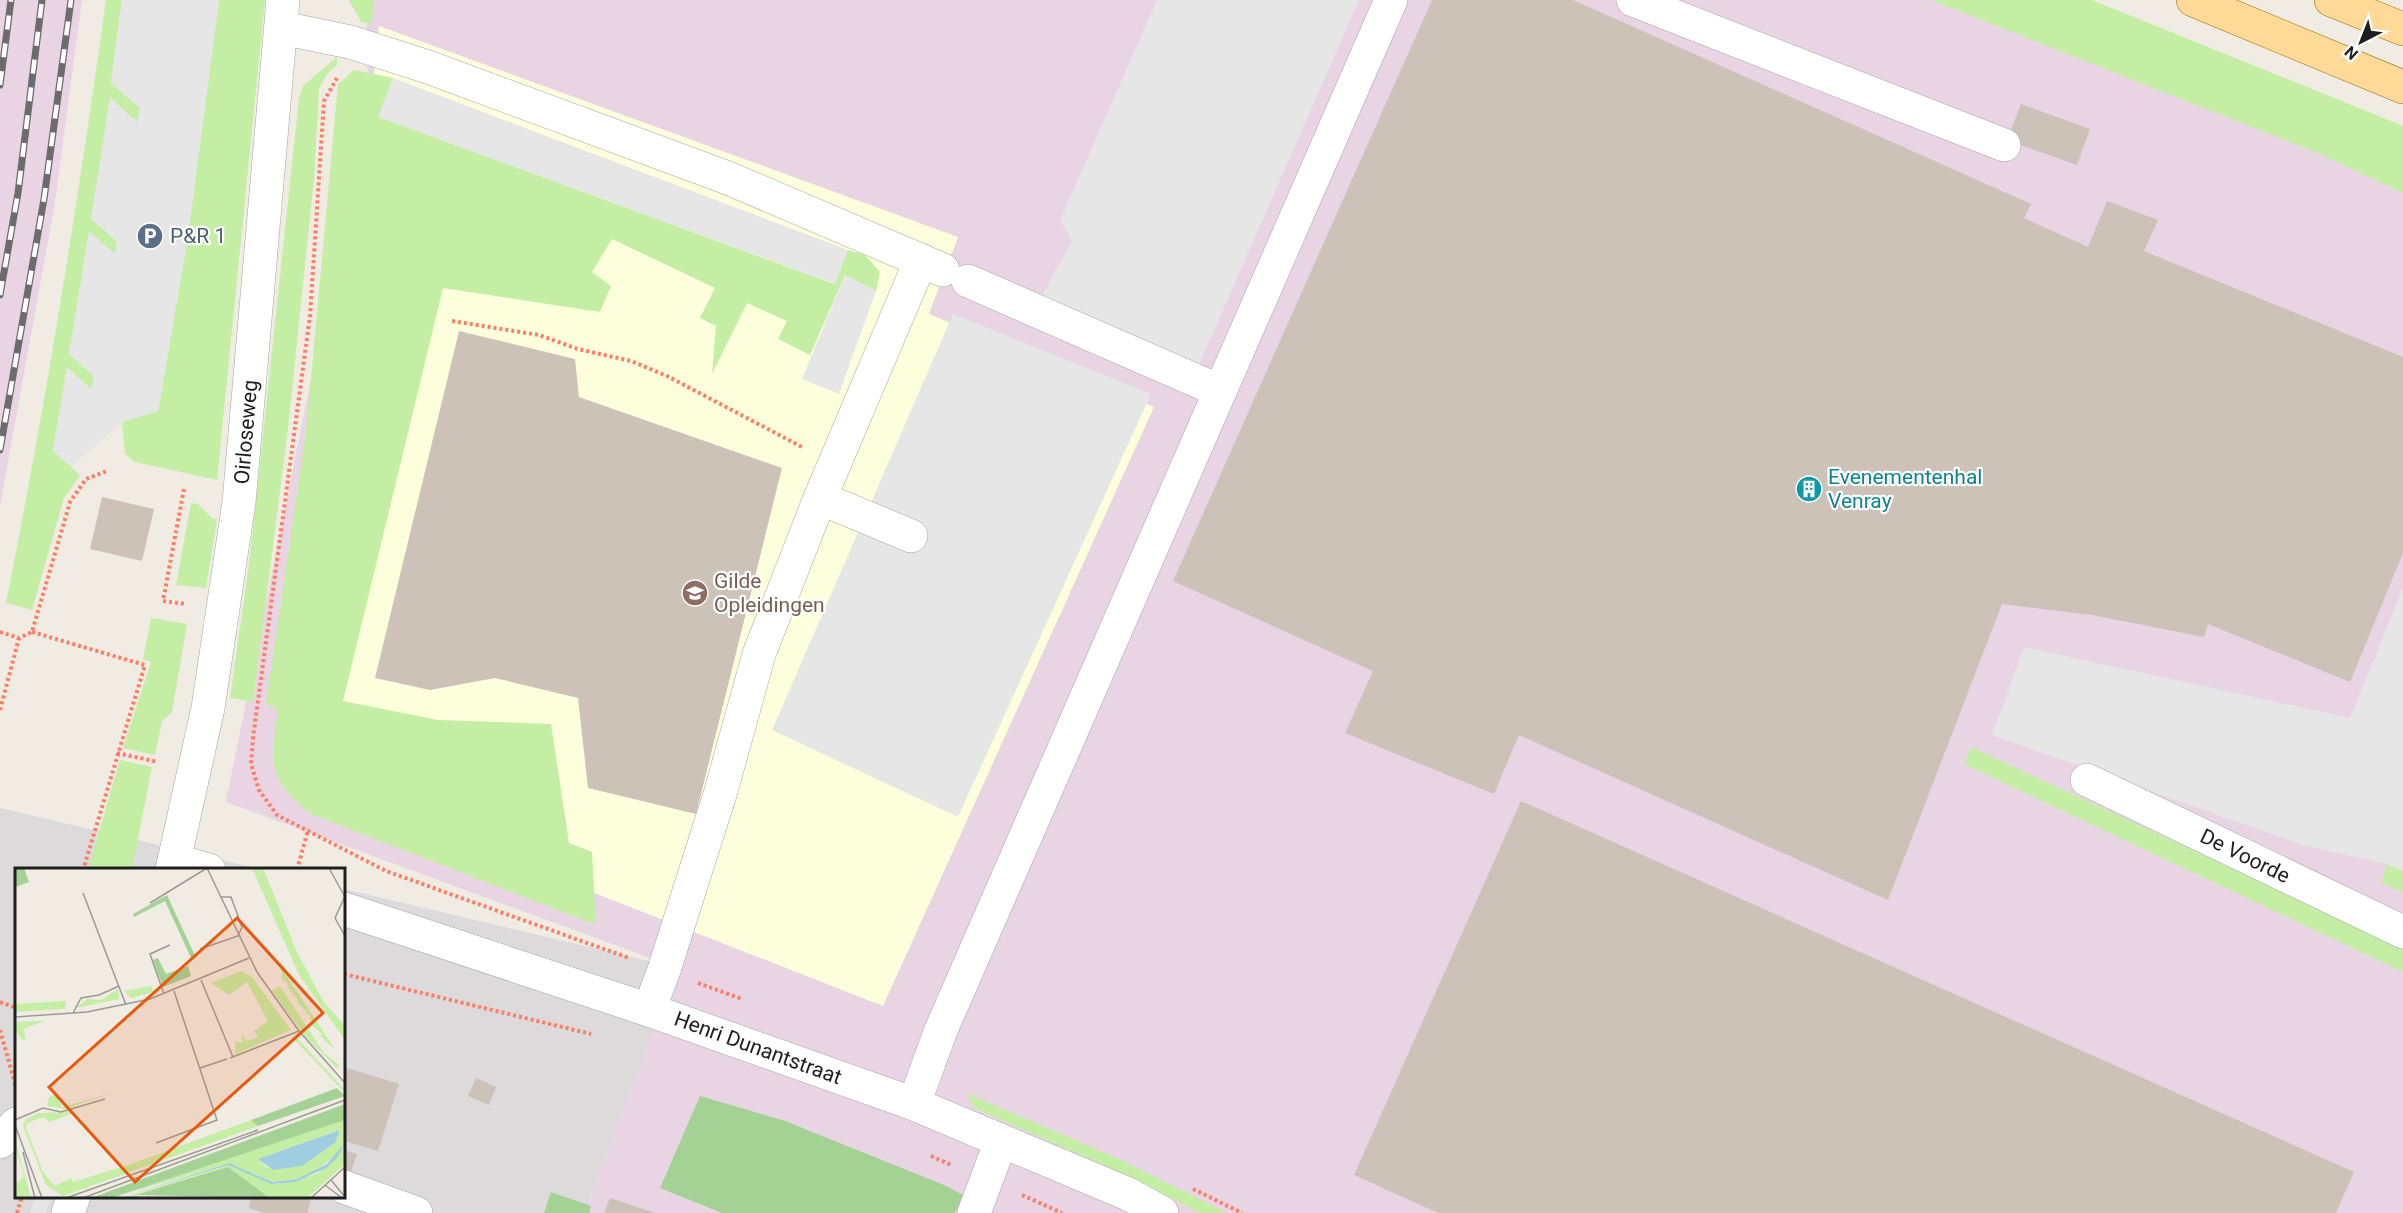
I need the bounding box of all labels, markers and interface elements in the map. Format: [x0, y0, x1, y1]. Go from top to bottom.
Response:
north arrow [2331, 12, 2391, 72]
text: N [2341, 42, 2362, 64]
parking icon: P&R 1 [135, 221, 165, 251]
place label: P&R 1 [170, 224, 226, 248]
street label: Oirloseweg [229, 379, 263, 485]
place label: Evenementenhal Venray [1828, 465, 1982, 513]
building icon: Evenementenhal Venray [1794, 474, 1824, 504]
place label: Gilde Opleidingen [714, 569, 825, 617]
school or university icon: Gilde Opleidingen [680, 578, 710, 608]
street label: De Voorde [2196, 824, 2294, 888]
inset map [15, 868, 345, 1198]
street label: Henri Dunantstraat [671, 1007, 845, 1089]

